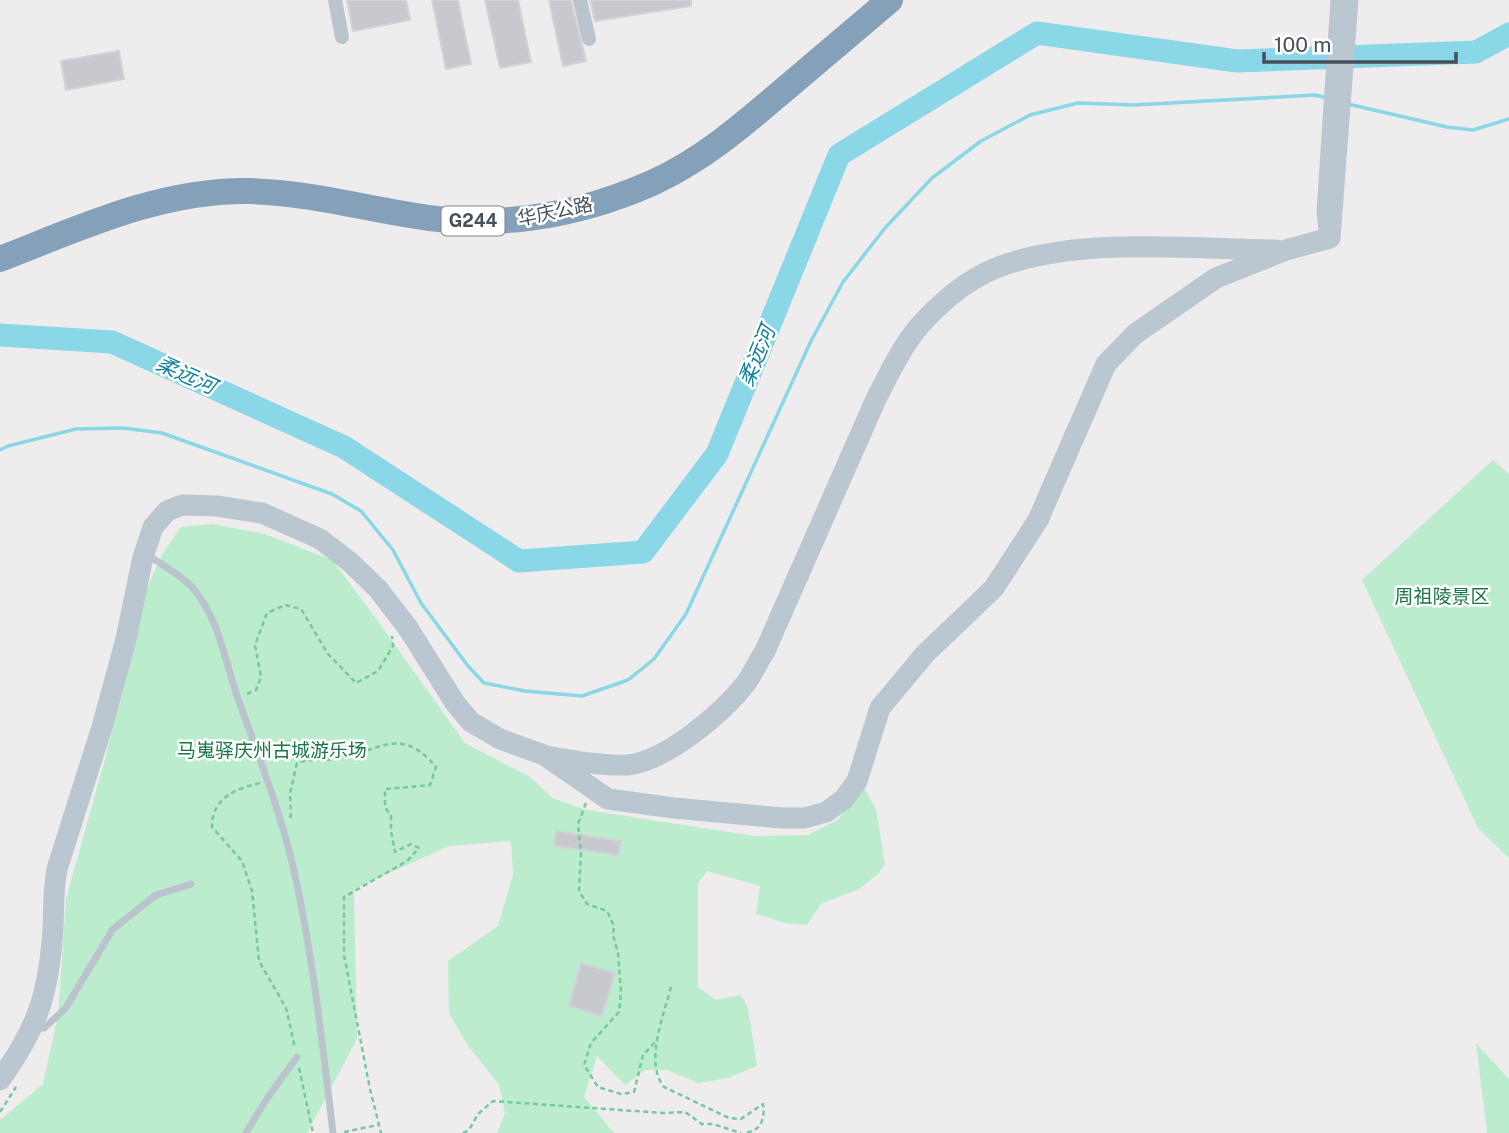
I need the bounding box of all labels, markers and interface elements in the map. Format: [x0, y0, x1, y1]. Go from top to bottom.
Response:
scale bar [1264, 21, 1456, 65]
text: 100 m [1274, 32, 1331, 57]
street label: 华庆公路 [516, 192, 594, 230]
road number: G244 [442, 206, 504, 236]
water label: 柔远河 [733, 318, 781, 390]
water label: 柔远河 [152, 350, 224, 400]
park label: 周祖陵景区 [1394, 585, 1490, 607]
park label: 马嵬驿庆州古城游乐场 [177, 739, 367, 761]

